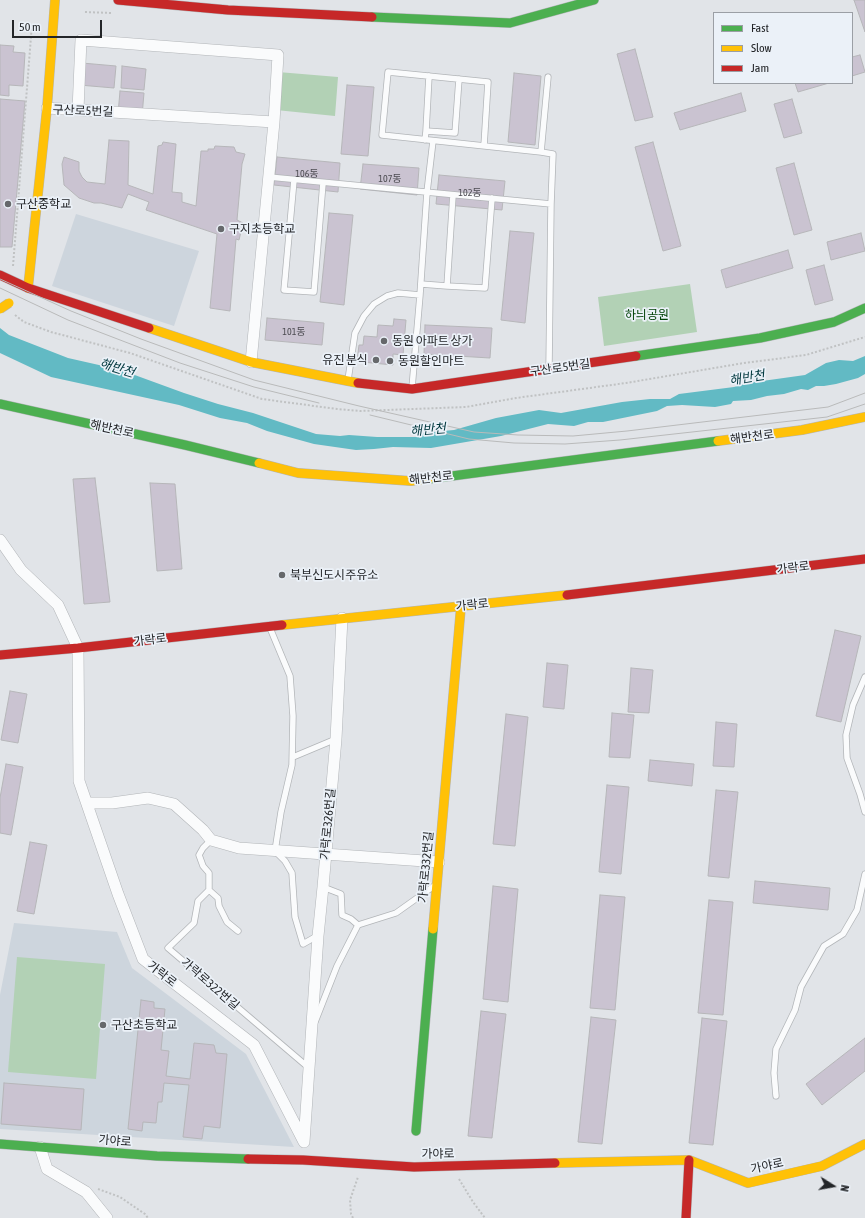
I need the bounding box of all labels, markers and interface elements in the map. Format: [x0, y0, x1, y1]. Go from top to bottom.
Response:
scale bar [14, 12, 104, 38]
legend [713, 12, 853, 84]
text: 50 m [19, 20, 41, 34]
text: Fast [751, 21, 769, 35]
text: Slow [751, 41, 772, 55]
text: Jam [751, 61, 769, 75]
street label: 구산로5번길 [52, 103, 114, 119]
house number: 106동 [295, 168, 319, 180]
house number: 107동 [378, 173, 402, 185]
house number: 102동 [458, 187, 482, 199]
place label: 구산중학교 [16, 197, 71, 211]
marker: 구산중학교 [3, 199, 13, 209]
place label: 구지초등학교 [229, 222, 295, 236]
marker: 구지초등학교 [216, 224, 226, 234]
park label: 하늬공원 [625, 308, 669, 322]
house number: 101동 [282, 326, 306, 338]
place label: 동원 아파트 상가 [392, 334, 473, 348]
marker: 동원 아파트 상가 [379, 336, 389, 346]
place label: 유진 분식 [322, 353, 368, 367]
place label: 동원할인마트 [398, 354, 464, 368]
water label: 해반천 [98, 355, 136, 381]
marker: 유진 분식 [371, 355, 381, 365]
marker: 동원할인마트 [385, 356, 395, 366]
street label: 구산로5번길 [529, 357, 591, 379]
water label: 해반천 [728, 367, 766, 389]
street label: 해반천로 [89, 417, 135, 441]
water label: 해반천 [409, 421, 447, 439]
street label: 해반천로 [729, 427, 775, 447]
street label: 해반천로 [408, 469, 454, 487]
street label: 가락로 [776, 559, 810, 577]
place label: 북부신도시주유소 [290, 568, 378, 582]
marker: 북부신도시주유소 [277, 570, 287, 580]
street label: 가락로 [455, 596, 489, 614]
street label: 가락로 [133, 631, 167, 649]
street label: 가락로326번길 [318, 787, 338, 861]
street label: 가락로332번길 [416, 830, 436, 904]
street label: 가락로322번길 [178, 955, 242, 1013]
street label: 가락로 [145, 958, 179, 990]
place label: 구산초등학교 [111, 1018, 177, 1032]
marker: 구산초등학교 [98, 1020, 108, 1030]
street label: 가야로 [98, 1133, 132, 1149]
street label: 가야로 [421, 1147, 455, 1161]
street label: 가야로 [749, 1156, 785, 1176]
north arrow [813, 1166, 853, 1206]
text: N [838, 1184, 851, 1193]

